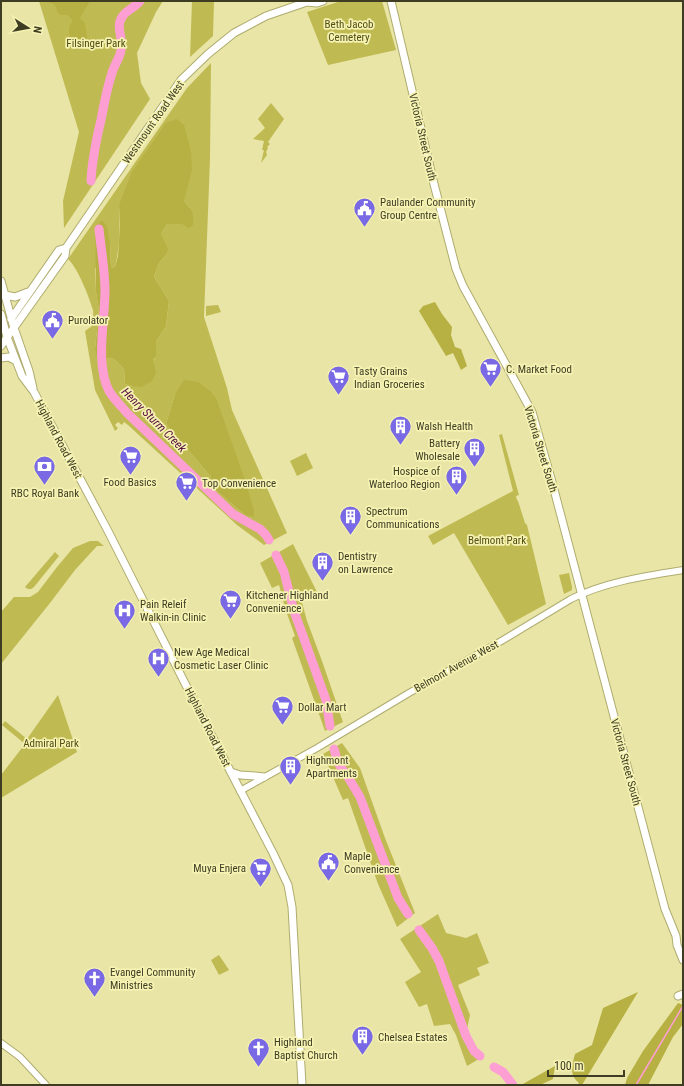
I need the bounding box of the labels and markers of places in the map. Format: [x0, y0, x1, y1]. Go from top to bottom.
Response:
public building icon: Paulander Community Group Centre [351, 195, 377, 228]
place label: Paulander Community Group Centre [380, 196, 476, 222]
public building icon: Purolator [40, 307, 66, 340]
place label: Purolator [68, 314, 109, 327]
supermarket icon: C. Market Food [477, 356, 503, 389]
place label: C. Market Food [506, 363, 572, 376]
supermarket icon: Tasty Grains Indian Groceries [325, 364, 351, 397]
place label: Tasty Grains Indian Groceries [354, 365, 425, 391]
building icon: Walsh Health [388, 413, 414, 446]
place label: Walsh Health [416, 420, 473, 433]
building icon: Battery Wholesale [462, 436, 488, 469]
place label: Battery Wholesale [415, 437, 460, 463]
supermarket icon: Food Basics [117, 443, 143, 476]
bank icon: RBC Royal Bank [32, 454, 58, 487]
building icon: Hospice of Waterloo Region [443, 464, 469, 497]
place label: Hospice of Waterloo Region [369, 465, 441, 491]
supermarket icon: Top Convenience [174, 470, 200, 503]
place label: Food Basics [103, 476, 157, 489]
place label: Top Convenience [202, 477, 276, 490]
place label: RBC Royal Bank [11, 487, 79, 500]
building icon: Spectrum Communications [338, 504, 364, 537]
place label: Spectrum Communications [366, 505, 440, 531]
building icon: Dentistry on Lawrence [309, 549, 335, 582]
place label: Dentistry on Lawrence [338, 550, 393, 576]
supermarket icon: Kitchener Highland Convenience [218, 588, 244, 621]
place label: Kitchener Highland Convenience [246, 589, 328, 615]
hospital icon: Pain Releif Walkin-in Clinic [112, 597, 138, 630]
place label: Pain Releif Walkin-in Clinic [140, 598, 206, 624]
hospital icon: New Age Medical Cosmetic Laser Clinic [146, 645, 172, 678]
place label: New Age Medical Cosmetic Laser Clinic [174, 646, 268, 672]
supermarket icon: Dollar Mart [270, 694, 296, 727]
place label: Dollar Mart [298, 701, 346, 714]
building icon: Highmont Apartments [277, 753, 303, 786]
place label: Highmont Apartments [306, 754, 357, 780]
public building icon: Maple Convenience [316, 849, 342, 882]
place label: Maple Convenience [344, 850, 399, 876]
supermarket icon: Muya Enjera [248, 855, 274, 888]
place label: Muya Enjera [193, 862, 246, 875]
church icon: Evangel Community Ministries [81, 965, 107, 998]
place label: Evangel Community Ministries [110, 966, 196, 992]
building icon: Chelsea Estates [350, 1024, 376, 1057]
place label: Chelsea Estates [378, 1031, 448, 1044]
church icon: Highland Baptist Church [245, 1035, 271, 1068]
place label: Highland Baptist Church [274, 1036, 338, 1062]

